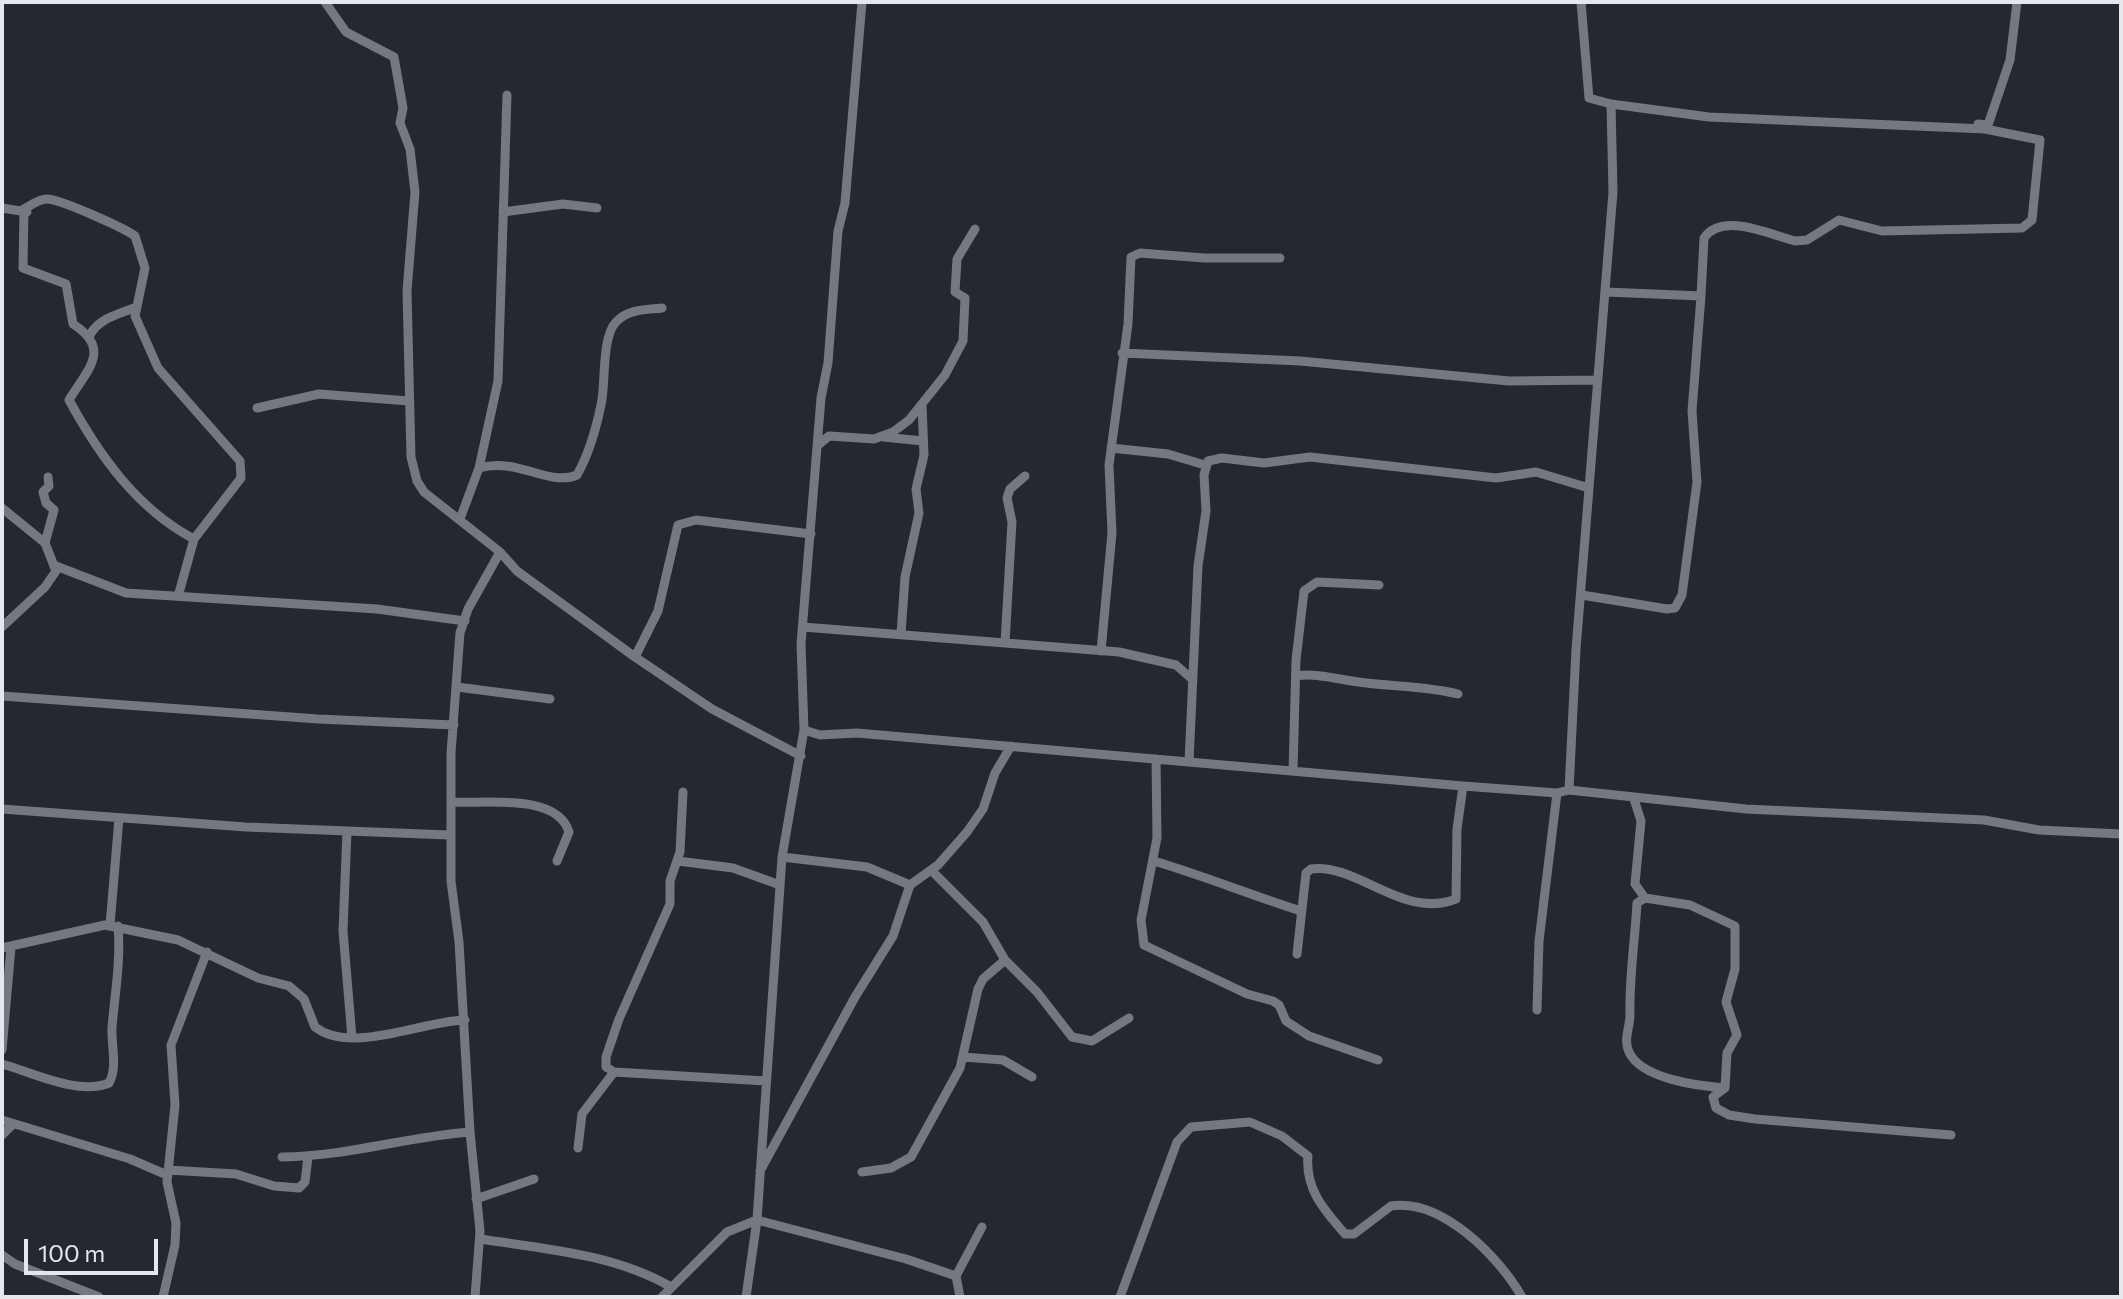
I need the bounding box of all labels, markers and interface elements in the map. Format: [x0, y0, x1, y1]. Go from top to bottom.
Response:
scale bar [28, 1223, 162, 1273]
text: 100 m [38, 1238, 105, 1267]

